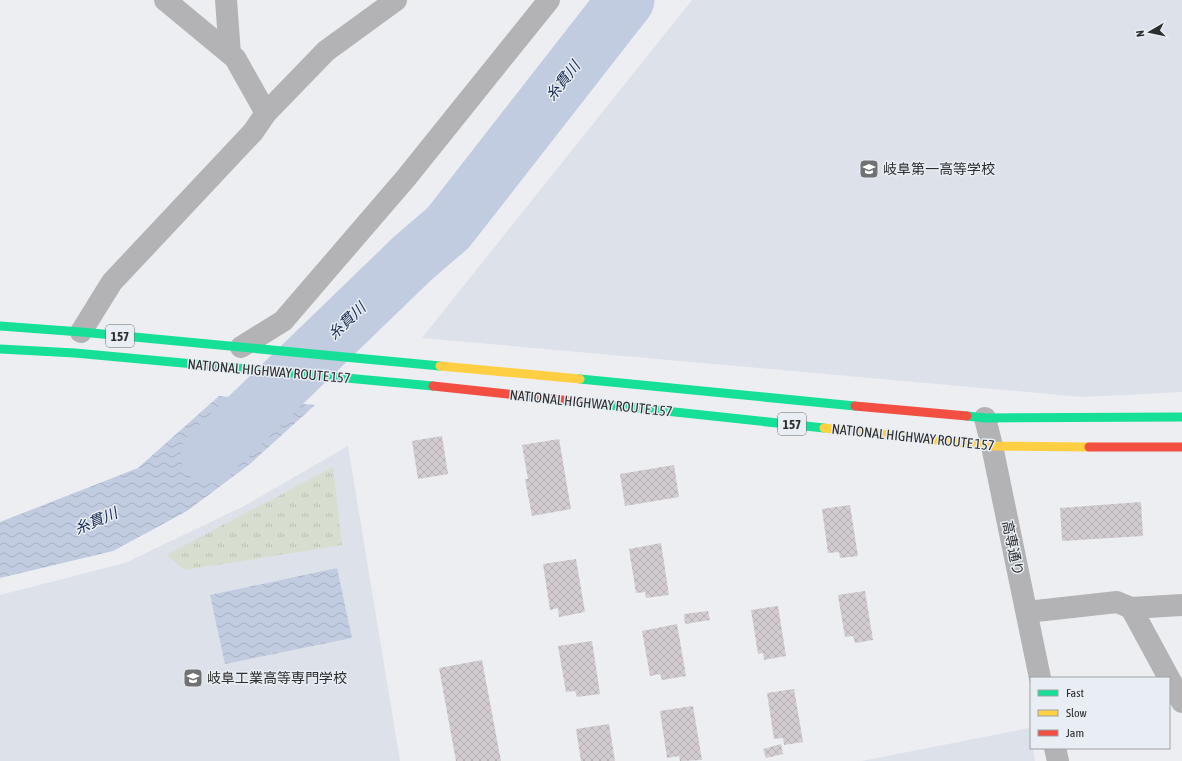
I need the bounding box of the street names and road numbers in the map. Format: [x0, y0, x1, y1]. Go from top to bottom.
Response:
road number: 157 [106, 325, 134, 347]
street label: NATIONAL HIGHWAY ROUTE 157 [187, 356, 351, 386]
street label: NATIONAL HIGHWAY ROUTE 157 [509, 387, 673, 419]
road number: 157 [778, 413, 806, 435]
street label: NATIONAL HIGHWAY ROUTE 157 [831, 421, 995, 453]
street label: 高専通り [999, 519, 1027, 577]

